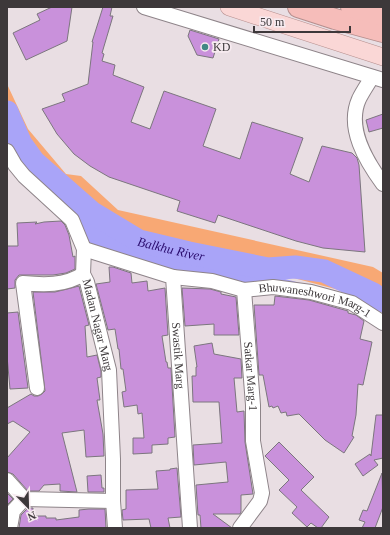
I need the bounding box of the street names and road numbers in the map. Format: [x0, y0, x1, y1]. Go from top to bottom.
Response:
street label: Madan Nagar Marg [79, 277, 116, 372]
street label: Bhuwaneshwori Marg-1 [258, 280, 374, 321]
street label: Swastik Marg [169, 322, 188, 389]
street label: Satkar Marg-1 [241, 341, 260, 411]

